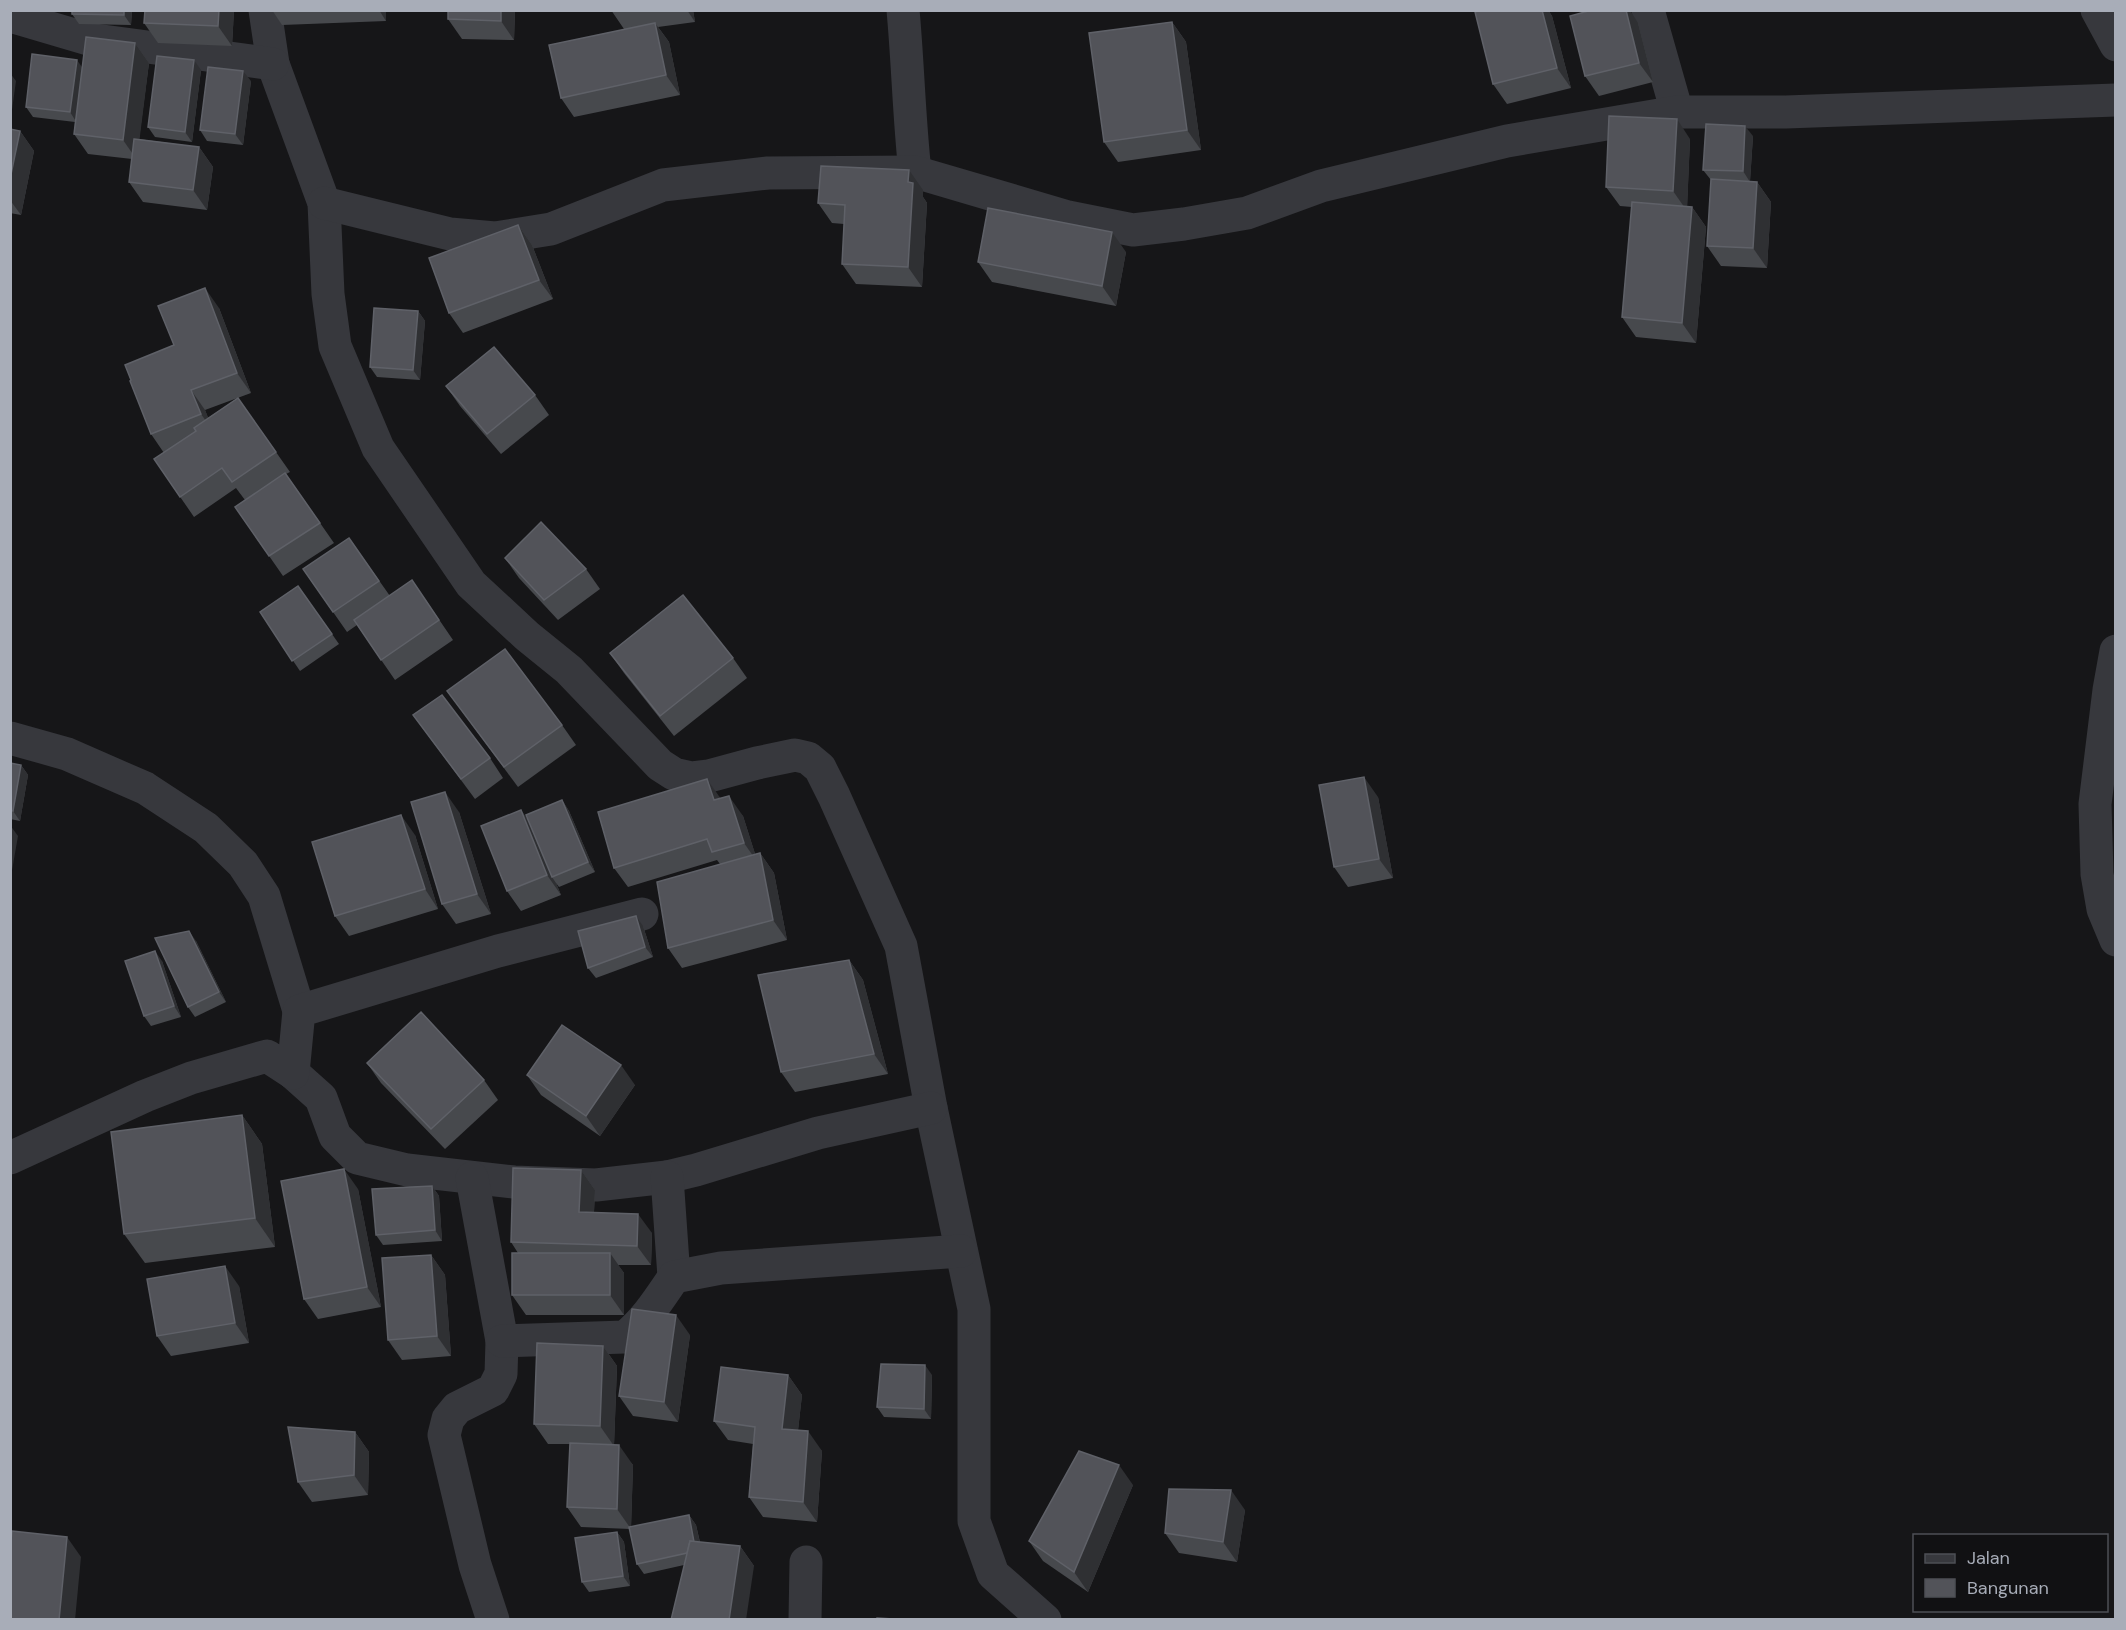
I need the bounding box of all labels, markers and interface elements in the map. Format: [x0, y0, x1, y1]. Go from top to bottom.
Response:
legend [1913, 1534, 2108, 1612]
text: Jalan [1967, 1546, 2010, 1570]
text: Bangunan [1967, 1576, 2049, 1600]

